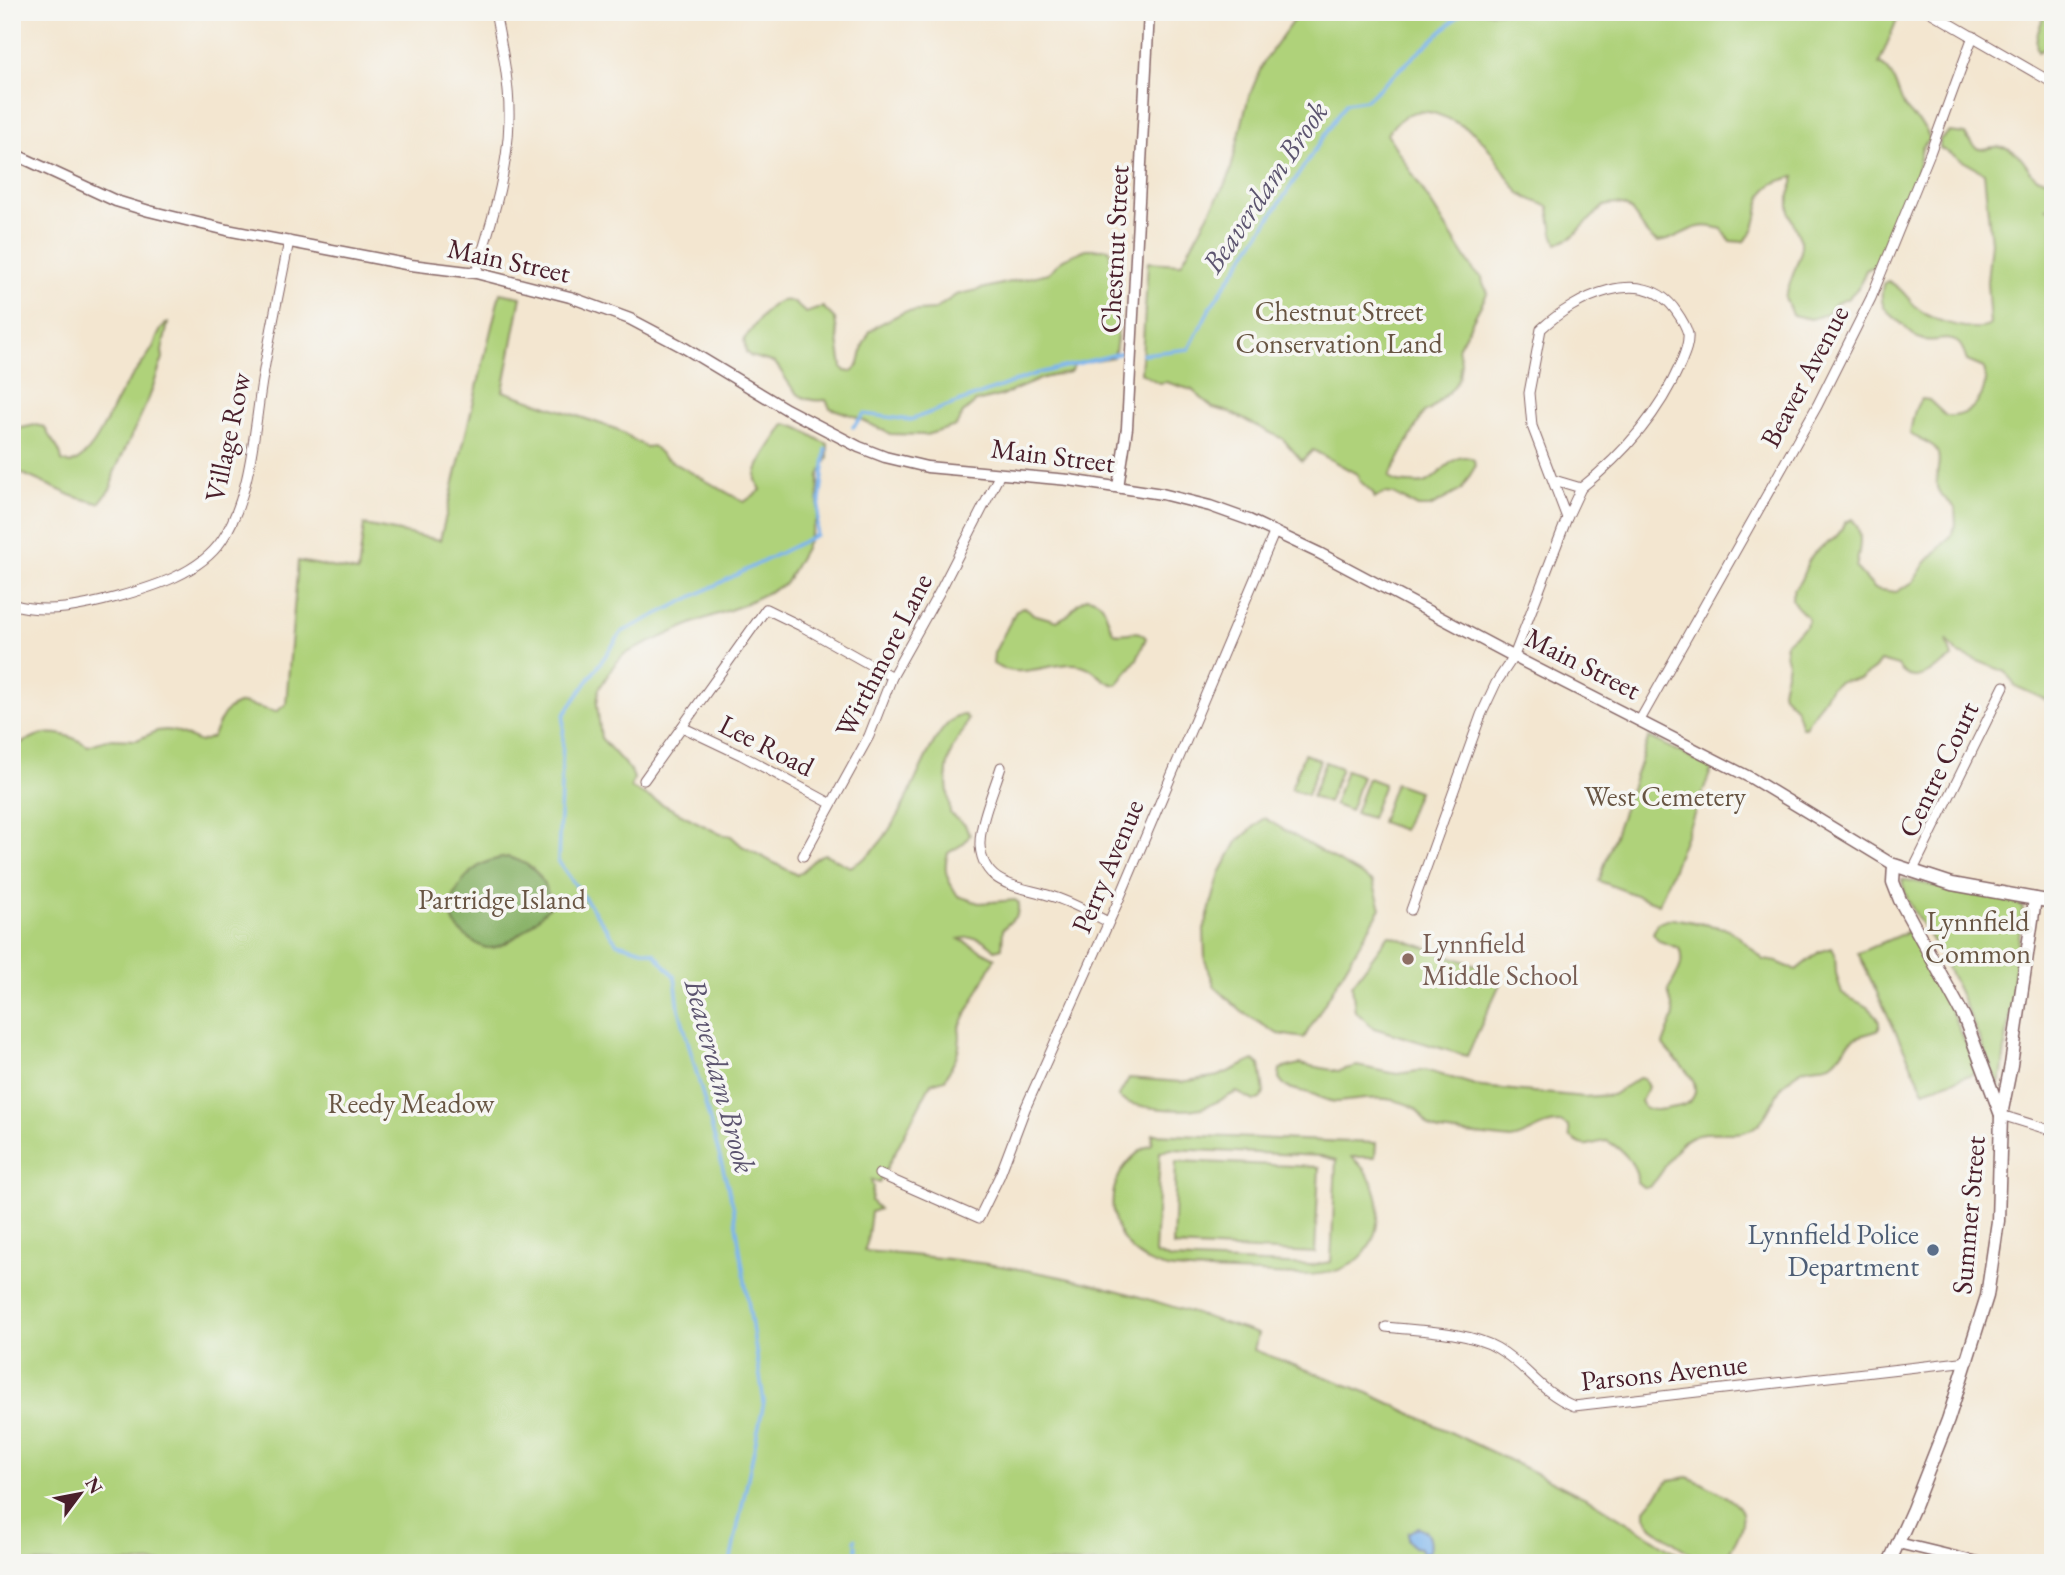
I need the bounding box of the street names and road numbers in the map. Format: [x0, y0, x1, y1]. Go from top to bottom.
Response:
street label: Chestnut Street [1092, 164, 1136, 334]
street label: Main Street [444, 229, 574, 291]
street label: Beaver Avenue [1752, 299, 1856, 453]
street label: Village Row [196, 368, 258, 505]
street label: Main Street [989, 430, 1117, 480]
street label: Wirthmore Lane [826, 567, 940, 743]
street label: Main Street [1519, 619, 1647, 707]
street label: Centre Court [1890, 695, 1986, 843]
street label: Lee Road [713, 706, 821, 785]
street label: Perry Avenue [1063, 794, 1151, 938]
street label: Summer Street [1943, 1134, 1993, 1296]
street label: Parsons Avenue [1579, 1345, 1749, 1399]

